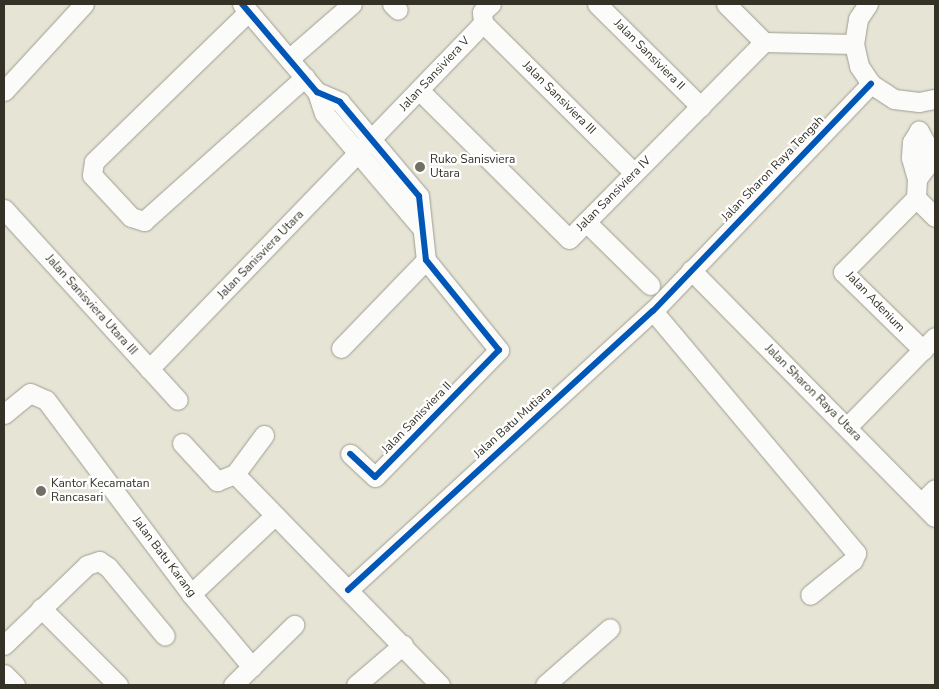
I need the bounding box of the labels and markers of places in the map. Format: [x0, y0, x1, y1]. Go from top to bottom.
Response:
place label: Ruko Sanisviera Utara [430, 153, 515, 181]
marker: Ruko Sanisviera Utara [414, 161, 426, 173]
place label: Kantor Kecamatan Rancasari [51, 477, 149, 505]
marker: Kantor Kecamatan Rancasari [35, 485, 47, 497]

